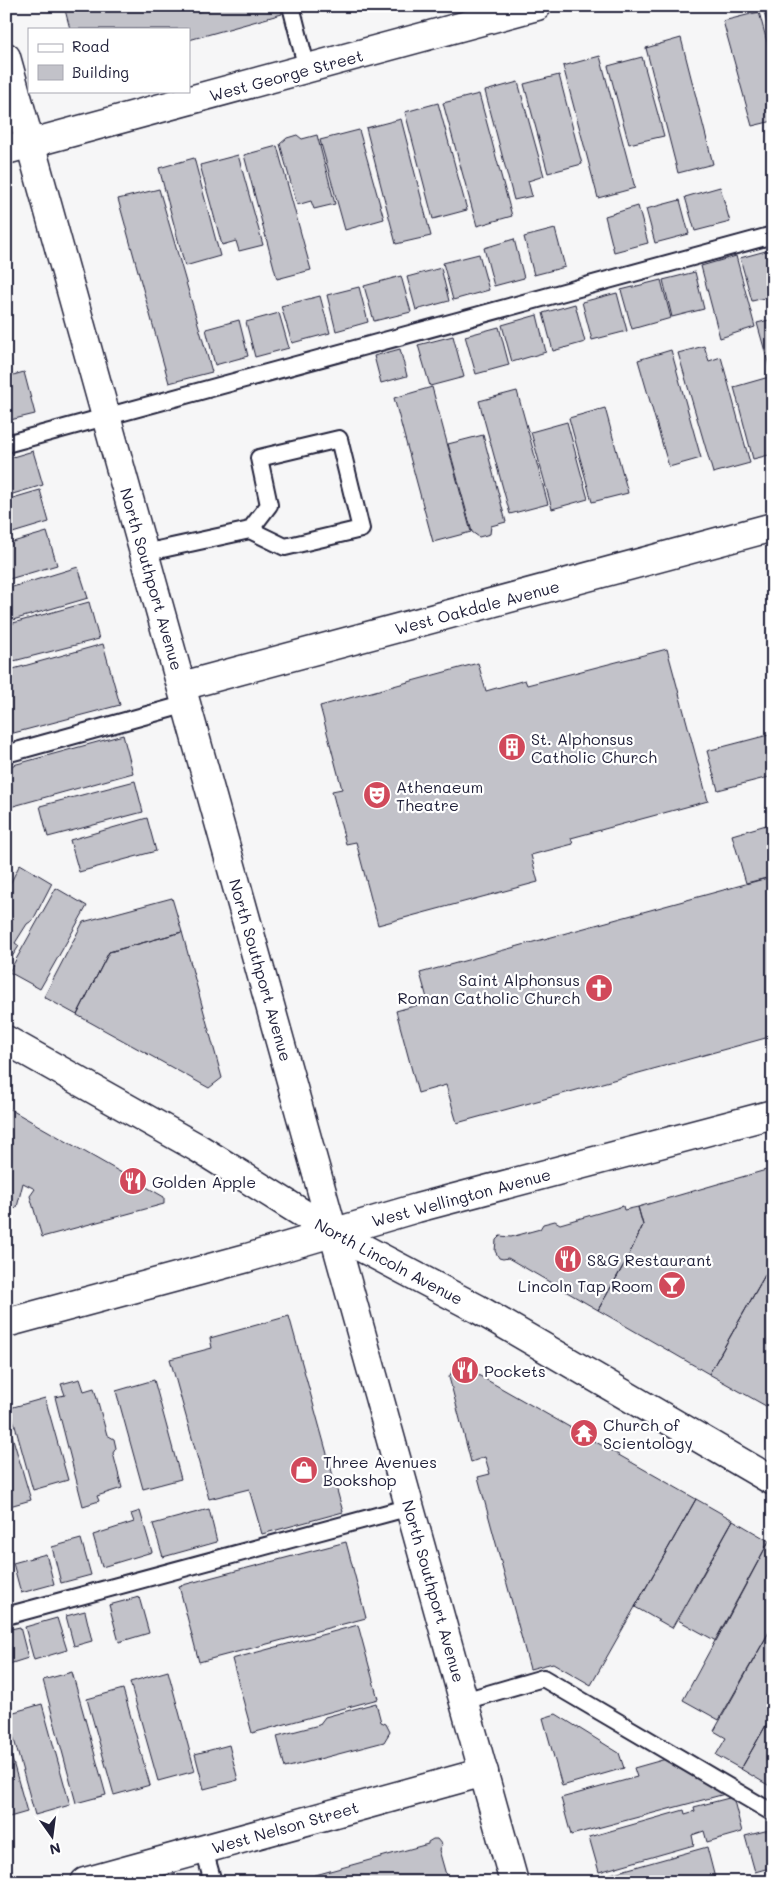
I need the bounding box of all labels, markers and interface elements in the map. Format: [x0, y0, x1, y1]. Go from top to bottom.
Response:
legend [28, 28, 190, 92]
text: Road [72, 36, 109, 56]
street label: West George Street [207, 44, 365, 106]
text: Building [72, 62, 129, 82]
street label: North Southport Avenue [116, 485, 188, 673]
street label: West Oakdale Avenue [392, 575, 562, 639]
place label: St. Alphonsus Catholic Church [531, 728, 657, 767]
building icon: St. Alphonsus Catholic Church [497, 732, 527, 762]
place label: Athenaeum Theatre [396, 776, 483, 815]
theatre icon: Athenaeum Theatre [362, 780, 392, 810]
street label: North Southport Avenue [225, 876, 297, 1064]
place label: Saint Alphonsus Roman Catholic Church [398, 969, 580, 1008]
church icon: Saint Alphonsus Roman Catholic Church [584, 973, 614, 1003]
street label: West Wellington Avenue [369, 1163, 553, 1231]
restaurant icon: Golden Apple [118, 1166, 148, 1196]
place label: Golden Apple [152, 1171, 256, 1192]
street label: North Lincoln Avenue [311, 1213, 467, 1309]
restaurant icon: S&G Restaurant [553, 1244, 583, 1274]
place label: S&G Restaurant [587, 1249, 712, 1270]
bar icon: Lincoln Tap Room [657, 1270, 687, 1300]
place label: Lincoln Tap Room [518, 1275, 653, 1296]
restaurant icon: Pockets [450, 1355, 480, 1385]
place label: Pockets [484, 1360, 546, 1381]
place label: Church of Scientology [603, 1414, 693, 1453]
temple icon: Church of Scientology [569, 1418, 599, 1448]
place label: Three Avenues Bookshop [323, 1451, 437, 1490]
shop icon: Three Avenues Bookshop [289, 1455, 319, 1485]
street label: North Southport Avenue [398, 1497, 470, 1685]
street label: West Nelson Street [209, 1796, 361, 1858]
north arrow [28, 1810, 78, 1860]
text: N [48, 1839, 63, 1860]

